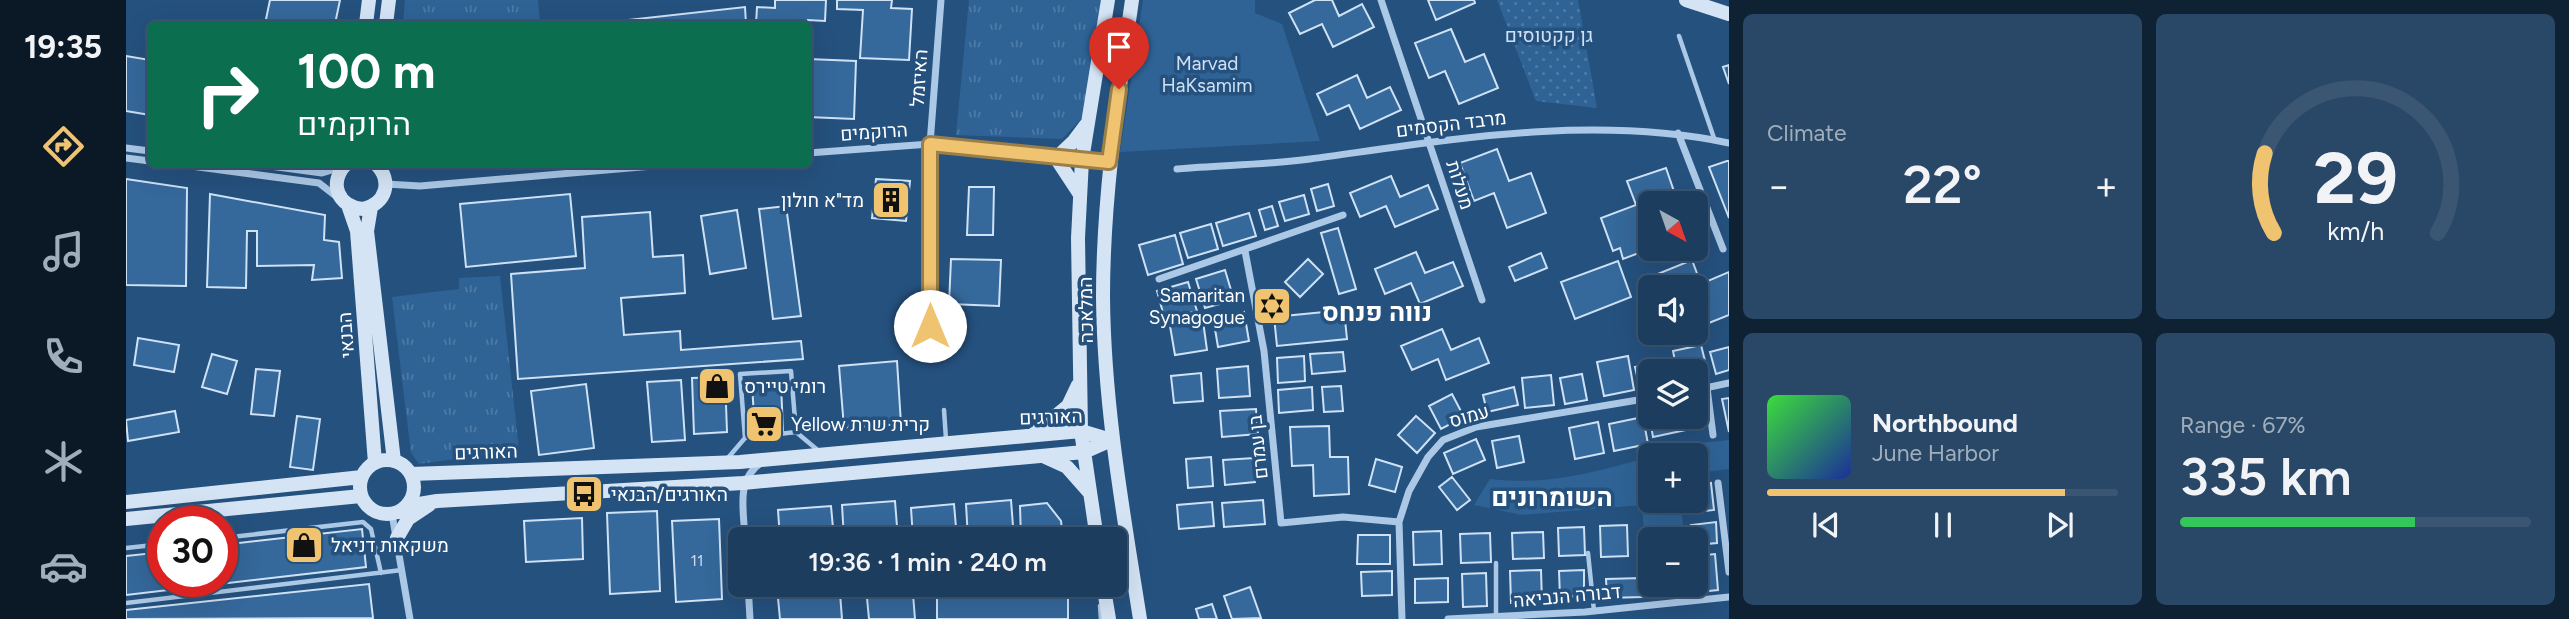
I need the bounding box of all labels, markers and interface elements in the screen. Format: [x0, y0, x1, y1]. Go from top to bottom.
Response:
pin [1089, 17, 1149, 89]
park label: גן קקטוסים [1505, 24, 1593, 47]
text: 19:35 [24, 28, 102, 66]
icon: arrive [1100, 28, 1138, 66]
text: 100 m [297, 41, 436, 100]
street label: האיזמל [906, 48, 932, 108]
icon: right [182, 49, 273, 140]
park label: Marvad HaKsamim [1162, 52, 1252, 97]
text: הרוקמים [297, 105, 411, 143]
street label: מרבד הקסמים [1395, 106, 1507, 142]
street label: הרוקמים [839, 118, 909, 146]
text: Climate [1767, 119, 1846, 147]
icon: directions [39, 122, 88, 171]
text: 29 [2313, 134, 2398, 221]
text: 22° [1903, 154, 1982, 216]
street label: מעלות [1441, 158, 1479, 212]
text: − [1767, 163, 1791, 209]
text: + [2094, 163, 2118, 209]
building icon: מד"א חולון [870, 179, 912, 221]
place label: מד"א חולון [781, 189, 864, 212]
north arrow [1638, 191, 1708, 261]
map controls [1638, 191, 1708, 597]
text: km/h [2327, 215, 2384, 245]
icon: music [39, 227, 88, 276]
button: sound [1638, 275, 1708, 345]
street label: המלאכה [1074, 277, 1098, 343]
place label: Samaritan Synagogue [1149, 284, 1245, 329]
synagogue icon: Samaritan Synagogue [1251, 285, 1293, 327]
position arrow [893, 289, 967, 363]
district label: נווה פנחס [1322, 296, 1432, 328]
street label: הבנאי [333, 311, 359, 359]
icon: phone [39, 332, 88, 381]
button: layers [1638, 359, 1708, 429]
shop icon: רומי טיירס [696, 365, 738, 407]
place label: רומי טיירס [744, 375, 826, 398]
street label: עמוס [1446, 399, 1492, 433]
supermarket icon: Yellow קרית שרת [743, 403, 785, 445]
street label: האורגים [1019, 404, 1083, 430]
text: Northbound [1872, 407, 2018, 439]
text: Range · 67% [2180, 411, 2306, 439]
place label: Yellow קרית שרת [791, 413, 930, 436]
street label: בן עמרם [1243, 414, 1273, 480]
icon: climate [39, 437, 88, 486]
street label: האורגים [454, 439, 518, 465]
text: June Harbor [1872, 439, 1999, 467]
button: + [1638, 443, 1708, 513]
text: 335 km [2180, 446, 2352, 508]
bus stop icon: האורגים/הבנאי [563, 473, 605, 515]
district label: השומרונים [1491, 481, 1613, 513]
place label: האורגים/הבנאי [611, 483, 728, 506]
speed limit sign: 30 [147, 506, 238, 597]
icon: previous [1807, 506, 1845, 544]
icon: pause [1924, 506, 1962, 544]
icon: next [2041, 506, 2079, 544]
shop icon: משקאות דניאל [283, 524, 325, 566]
button: − [1638, 527, 1708, 597]
place label: משקאות דניאל [331, 534, 449, 557]
icon: car [39, 542, 88, 591]
text: 19:36 · 1 min · 240 m [808, 546, 1047, 578]
house number: 11 [690, 551, 704, 570]
street label: דבורה הנביאה [1512, 580, 1622, 612]

